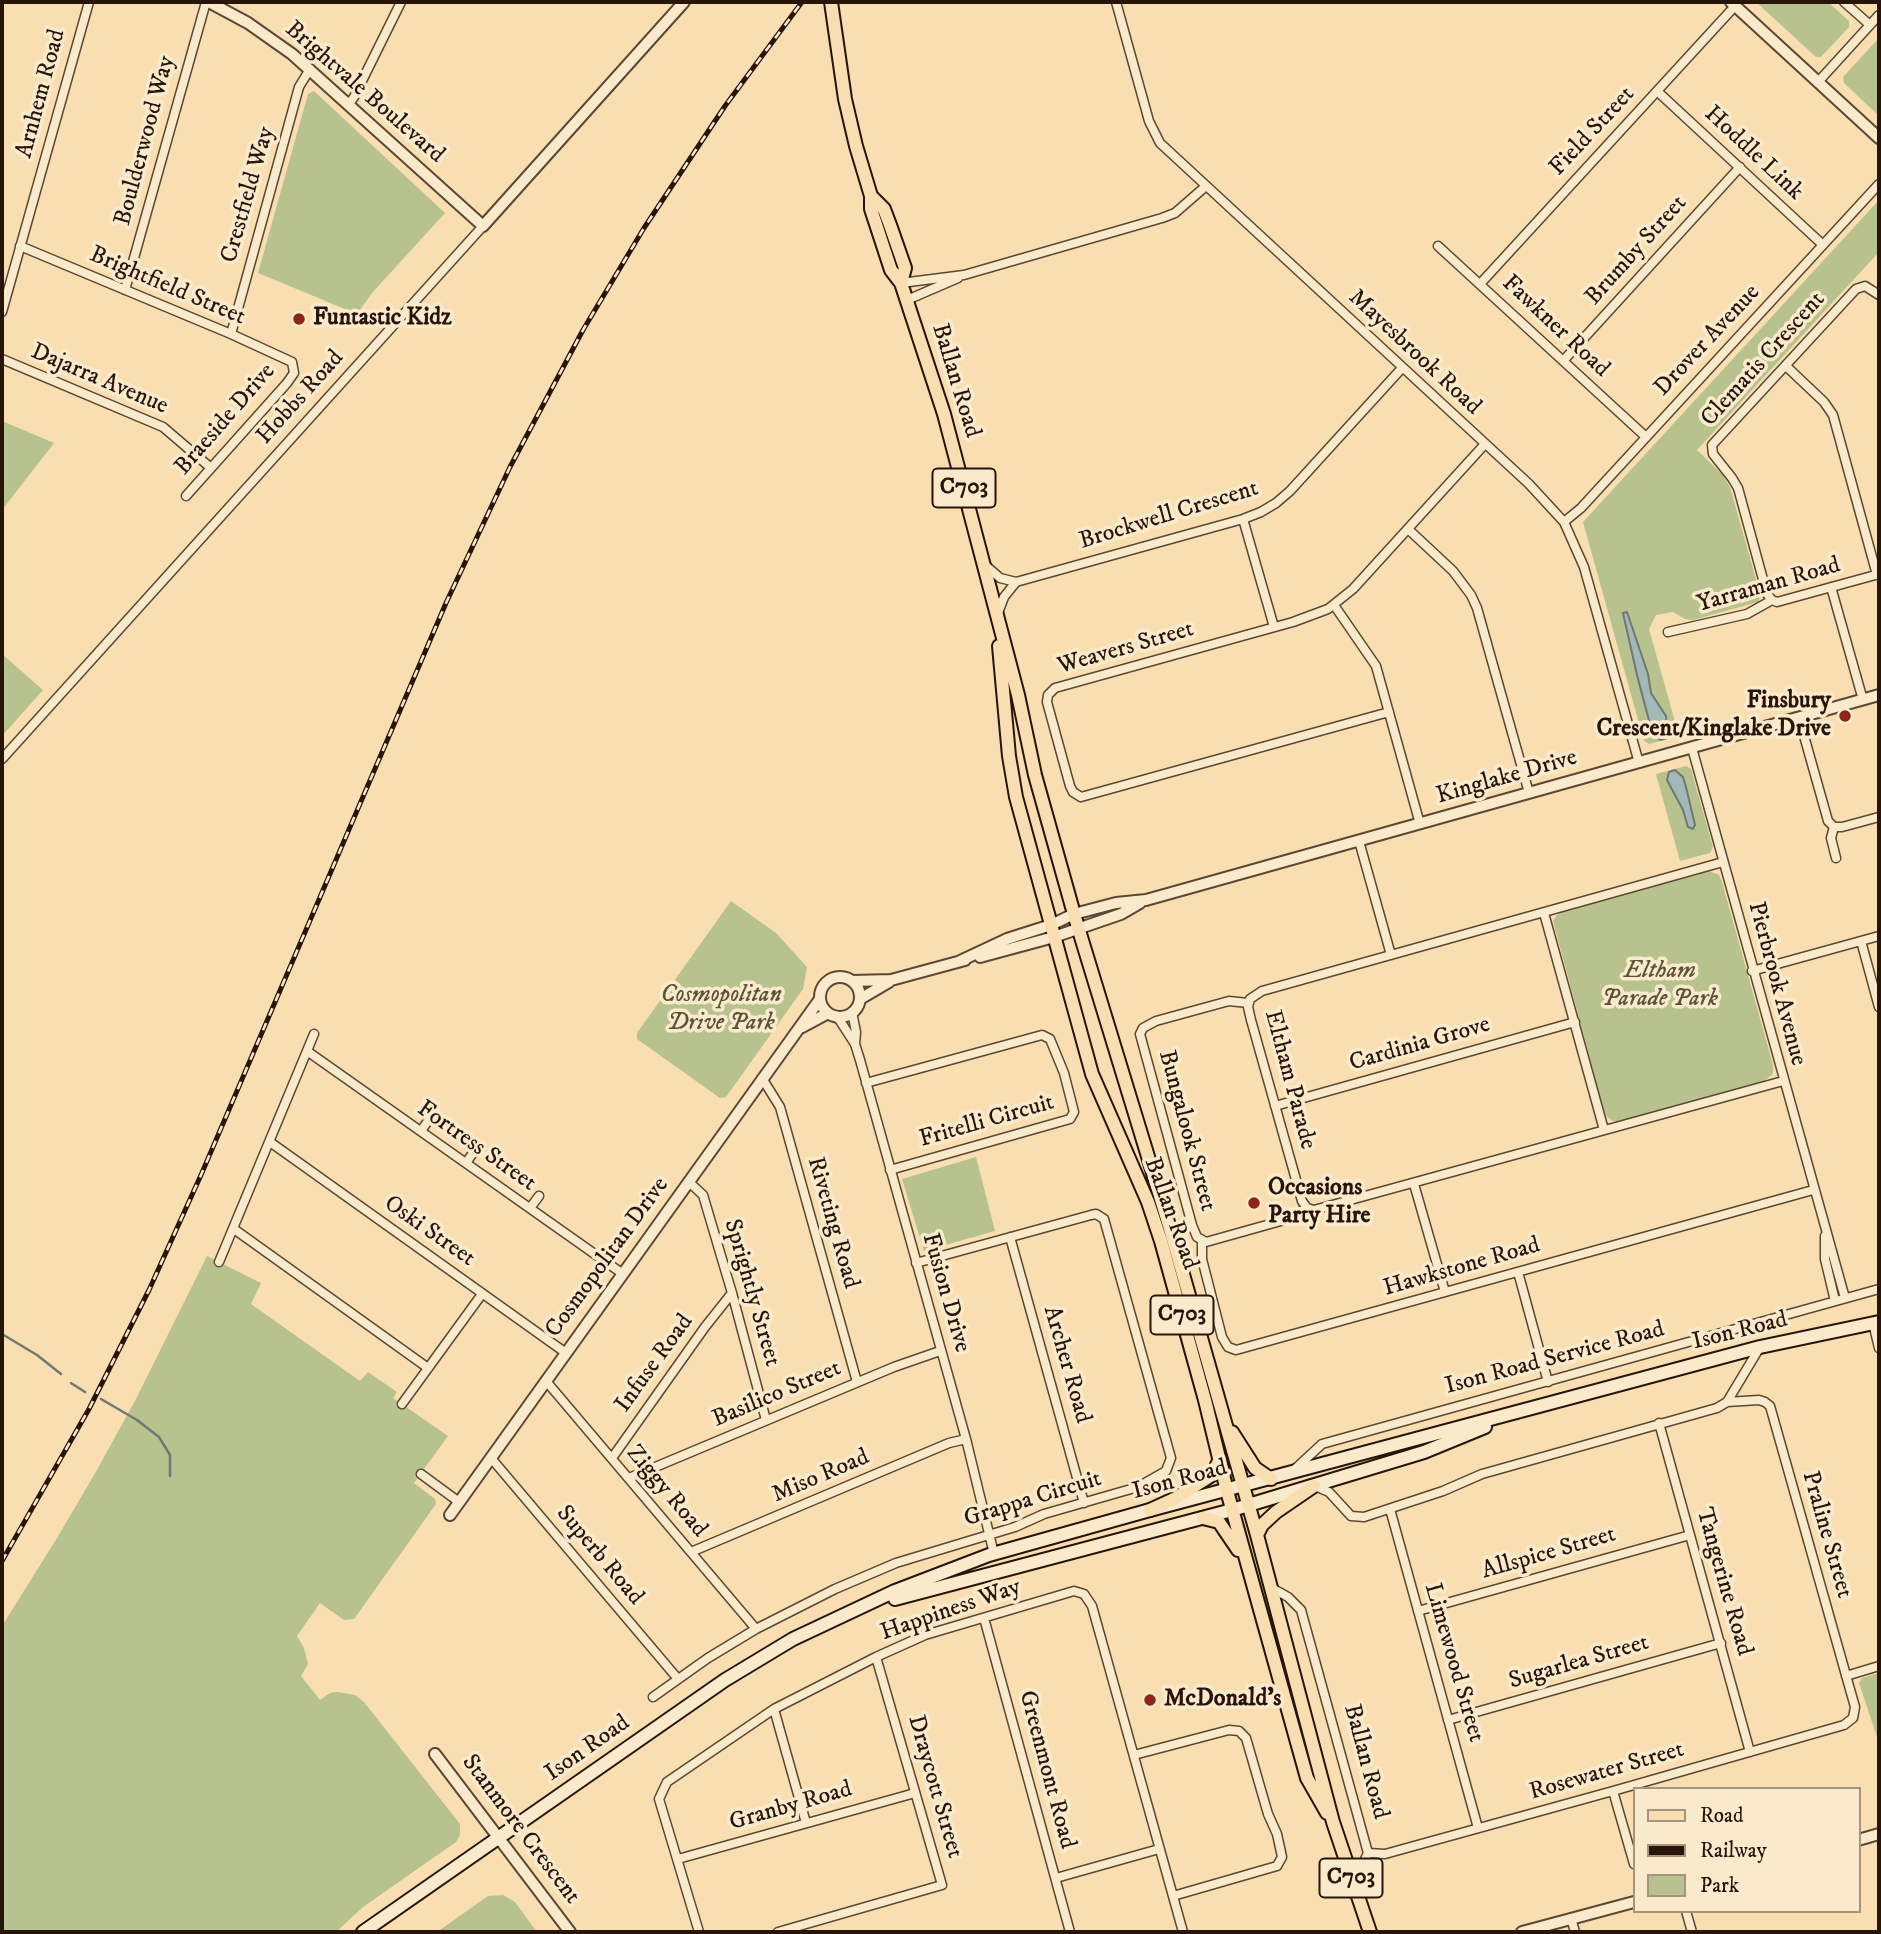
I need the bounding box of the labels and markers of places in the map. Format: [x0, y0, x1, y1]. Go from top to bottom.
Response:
place label: Funtastic Kidz [313, 305, 452, 333]
marker: Funtastic Kidz [291, 311, 307, 327]
place label: Finsbury Crescent/Kinglake Drive [1597, 688, 1831, 744]
marker: Finsbury Crescent/Kinglake Drive [1837, 708, 1853, 724]
place label: Occasions Party Hire [1268, 1175, 1370, 1231]
marker: Occasions Party Hire [1246, 1195, 1262, 1211]
place label: McDonald's [1164, 1686, 1281, 1714]
marker: McDonald's [1142, 1692, 1158, 1708]

